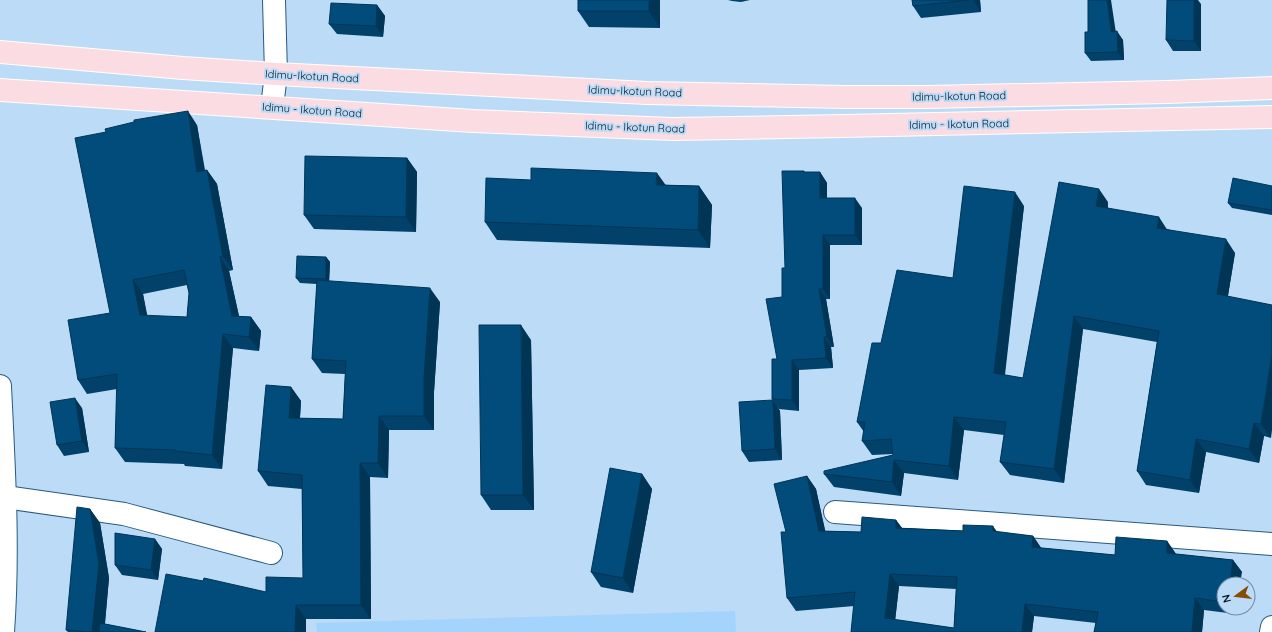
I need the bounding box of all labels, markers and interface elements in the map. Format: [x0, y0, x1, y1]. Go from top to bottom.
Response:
street label: Idimu-Ikotun Road [265, 67, 359, 85]
street label: Idimu-Ikotun Road [588, 82, 682, 100]
street label: Idimu-Ikotun Road [912, 88, 1006, 104]
street label: Idimu - Ikotun Road [262, 100, 362, 120]
street label: Idimu - Ikotun Road [909, 116, 1009, 132]
street label: Idimu - Ikotun Road [585, 118, 685, 136]
north arrow [1216, 576, 1256, 616]
text: N [1219, 593, 1234, 604]

